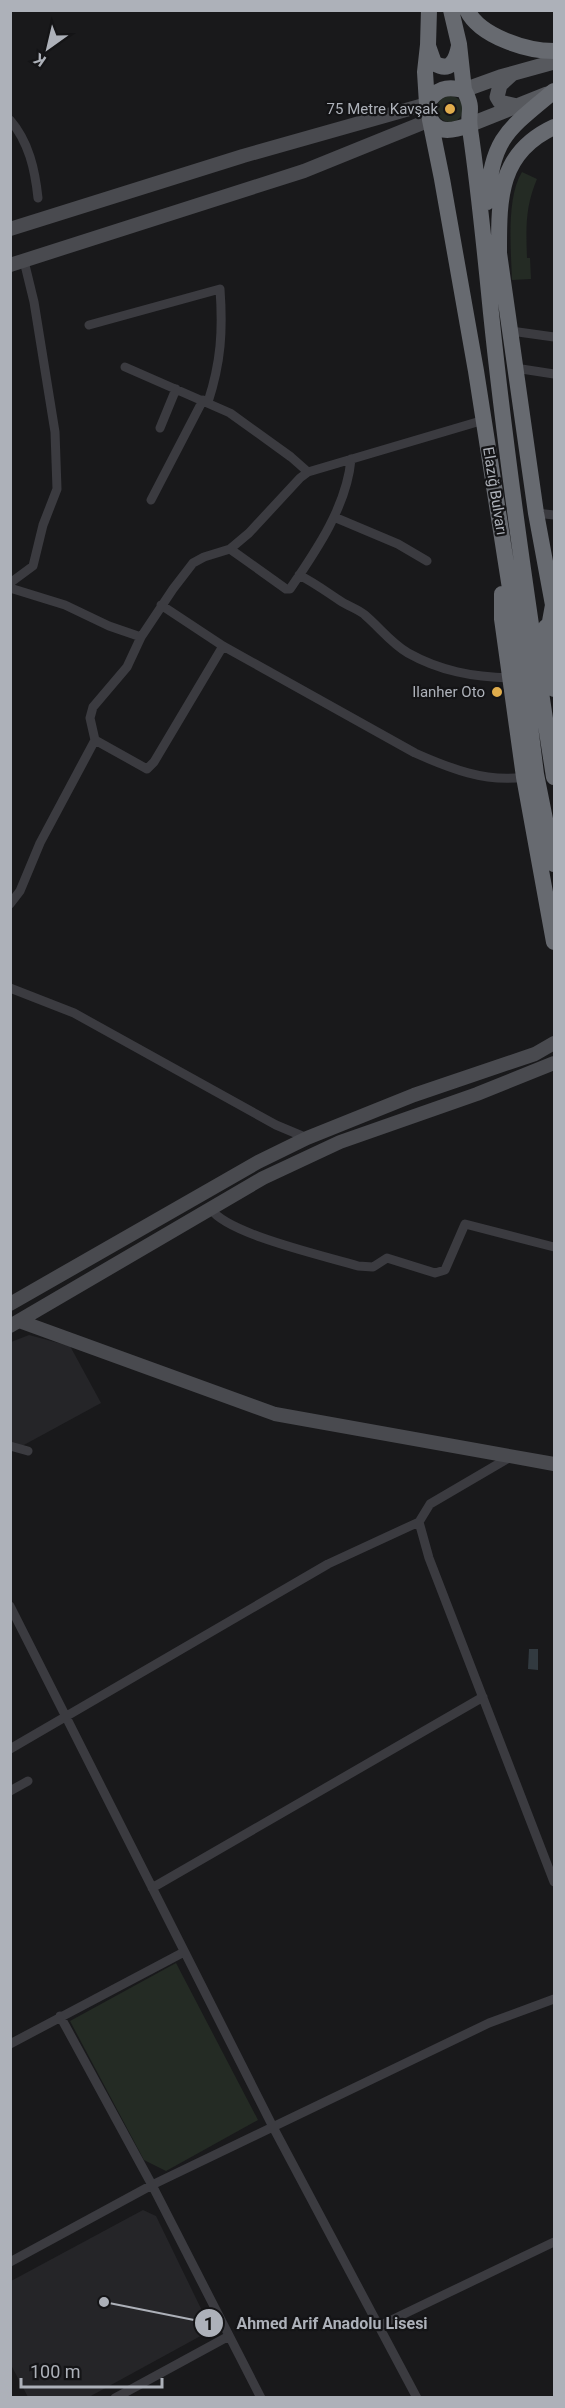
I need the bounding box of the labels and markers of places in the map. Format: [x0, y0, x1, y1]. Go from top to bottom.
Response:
place label: 75 Metre Kavşak [327, 100, 438, 118]
marker: 75 Metre Kavşak [443, 102, 457, 116]
place label: Ilanher Oto [412, 683, 485, 701]
marker: Ilanher Oto [490, 685, 504, 699]
callout: Ahmed Arif Anadolu Lisesi [194, 2306, 439, 2340]

